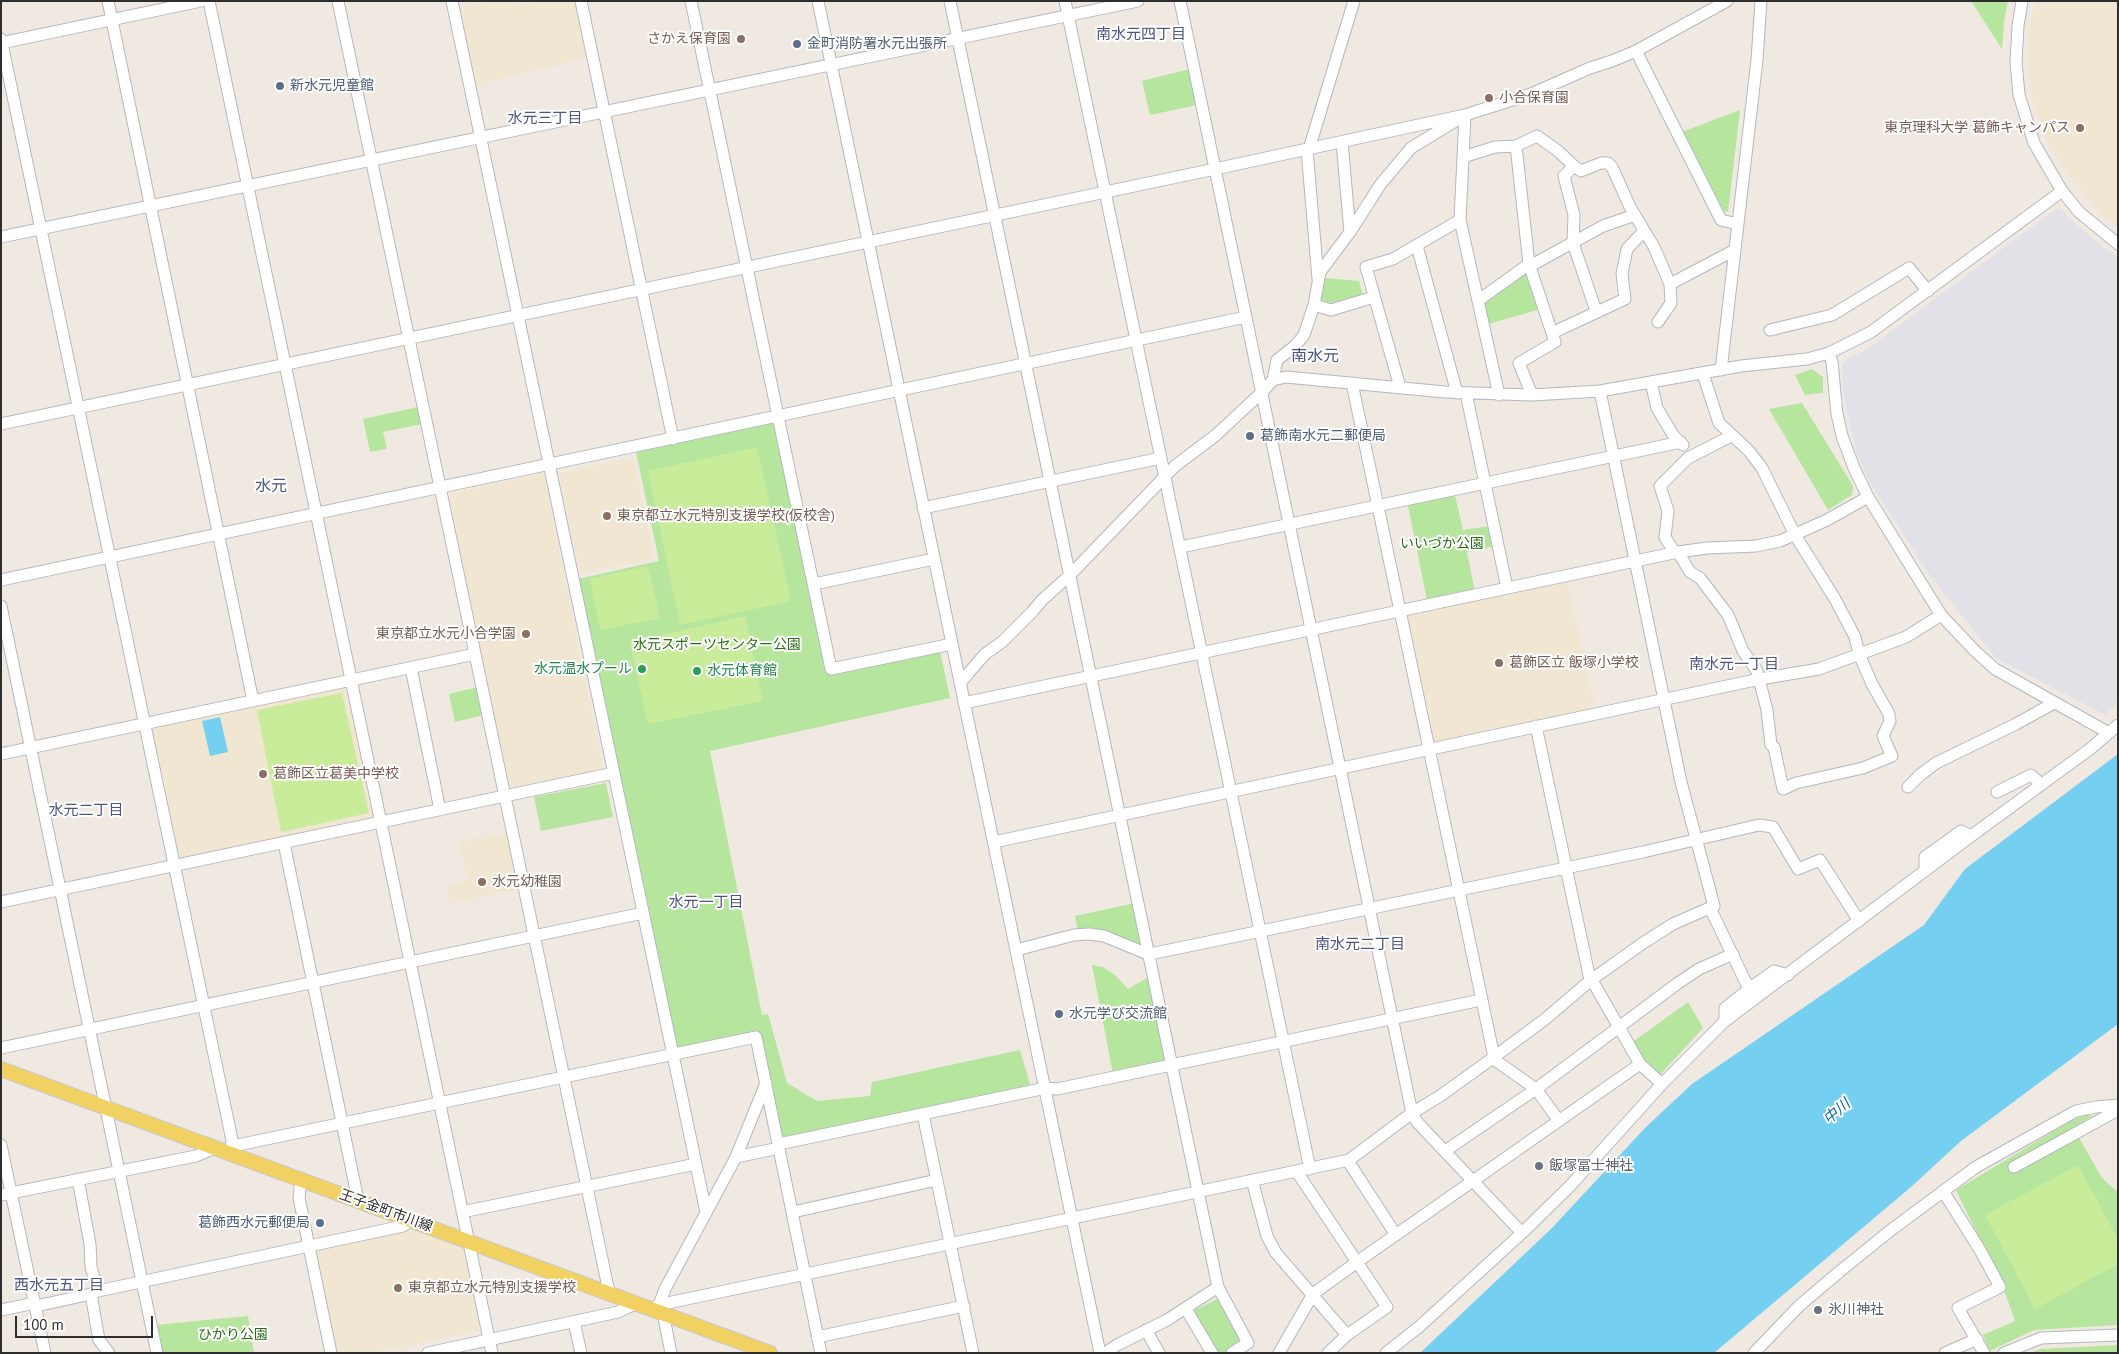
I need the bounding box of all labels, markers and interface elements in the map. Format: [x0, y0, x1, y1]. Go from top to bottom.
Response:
district label: 南水元四丁目 [1096, 26, 1186, 44]
place label: さかえ保育園 [647, 31, 731, 47]
marker: さかえ保育園 [735, 33, 747, 45]
place label: 金町消防署水元出張所 [807, 36, 947, 52]
marker: 金町消防署水元出張所 [791, 38, 803, 50]
place label: 新水元児童館 [290, 78, 374, 94]
marker: 新水元児童館 [274, 80, 286, 92]
place label: 小合保育園 [1499, 90, 1569, 106]
marker: 小合保育園 [1483, 92, 1495, 104]
district label: 水元三丁目 [508, 110, 582, 128]
place label: 東京理科大学 葛飾キャンパス [1884, 120, 2070, 136]
marker: 東京理科大学 葛飾キャンパス [2074, 122, 2086, 134]
district label: 南水元 [1291, 346, 1339, 366]
place label: 葛飾南水元二郵便局 [1260, 428, 1386, 444]
marker: 葛飾南水元二郵便局 [1244, 430, 1256, 442]
district label: 水元 [255, 476, 287, 496]
place label: 東京都立水元特別支援学校(仮校舎) [617, 508, 835, 524]
marker: 東京都立水元特別支援学校(仮校舎) [601, 510, 613, 522]
park label: いいづか公園 [1400, 536, 1484, 552]
place label: 東京都立水元小合学園 [376, 626, 516, 642]
marker: 東京都立水元小合学園 [520, 628, 532, 640]
park label: 水元スポーツセンター公園 [633, 637, 801, 653]
place label: 葛飾区立 飯塚小学校 [1509, 655, 1639, 671]
district label: 南水元一丁目 [1689, 656, 1779, 674]
marker: 葛飾区立 飯塚小学校 [1493, 657, 1505, 669]
place label: 水元温水プール [534, 661, 632, 677]
marker: 水元温水プール [636, 663, 648, 675]
place label: 水元体育館 [707, 663, 777, 679]
marker: 水元体育館 [691, 665, 703, 677]
place label: 葛飾区立葛美中学校 [273, 766, 399, 782]
marker: 葛飾区立葛美中学校 [257, 768, 269, 780]
district label: 水元二丁目 [49, 802, 123, 820]
place label: 水元幼稚園 [492, 874, 562, 890]
marker: 水元幼稚園 [476, 876, 488, 888]
district label: 水元一丁目 [669, 894, 743, 912]
district label: 南水元二丁目 [1315, 936, 1405, 954]
place label: 水元学び交流館 [1069, 1006, 1167, 1022]
marker: 水元学び交流館 [1053, 1008, 1065, 1020]
water label: 中川 [1820, 1095, 1854, 1129]
place label: 飯塚冨士神社 [1549, 1158, 1633, 1174]
marker: 飯塚冨士神社 [1533, 1160, 1545, 1172]
street label: 王子金町市川線 [337, 1186, 435, 1236]
place label: 葛飾西水元郵便局 [198, 1215, 310, 1231]
marker: 葛飾西水元郵便局 [314, 1217, 326, 1229]
district label: 西水元五丁目 [14, 1277, 104, 1295]
place label: 東京都立水元特別支援学校 [408, 1280, 576, 1296]
marker: 東京都立水元特別支援学校 [392, 1282, 404, 1294]
place label: 氷川神社 [1828, 1302, 1884, 1318]
marker: 氷川神社 [1812, 1304, 1824, 1316]
scale bar [18, 1306, 155, 1338]
text: 100 m [23, 1315, 64, 1334]
park label: ひかり公園 [198, 1327, 268, 1343]

